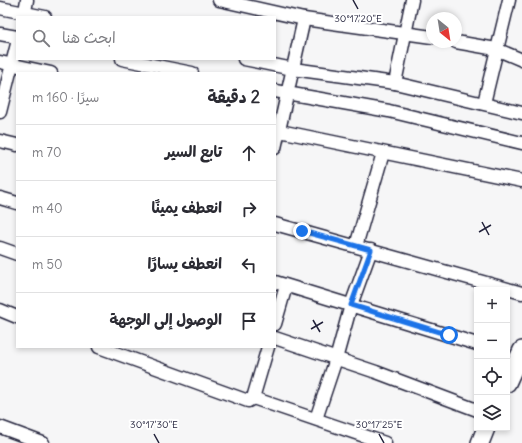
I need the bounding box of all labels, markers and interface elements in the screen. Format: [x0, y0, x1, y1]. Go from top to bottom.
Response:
text: 30°17'20"E [334, 12, 382, 25]
north arrow [426, 12, 462, 48]
search box [16, 16, 276, 60]
icon: search [30, 27, 52, 49]
text: ابحث هنا [62, 28, 116, 47]
text: 2 دقيقة [207, 86, 260, 108]
text: سيرًا · 160 m [32, 89, 99, 106]
text: تابع السير [165, 142, 222, 161]
icon: ahead [238, 142, 260, 164]
text: 70 m [32, 144, 61, 161]
text: انعطف يمينًا [151, 198, 222, 217]
icon: right [238, 198, 260, 220]
text: 40 m [32, 200, 63, 217]
route end [293, 222, 311, 240]
text: انعطف يسارًا [148, 254, 222, 273]
icon: left [238, 254, 260, 276]
text: 50 m [32, 256, 63, 273]
map controls [474, 287, 510, 431]
button: + [474, 287, 510, 323]
text: الوصول إلى الوجهة [109, 310, 222, 329]
icon: arrive [238, 310, 260, 332]
button: − [474, 323, 510, 359]
route start [440, 326, 458, 344]
button: locate [474, 359, 510, 395]
button: layers [474, 395, 510, 431]
text: 30°17'30"E [130, 418, 178, 431]
text: 30°17'25"E [356, 418, 403, 431]

